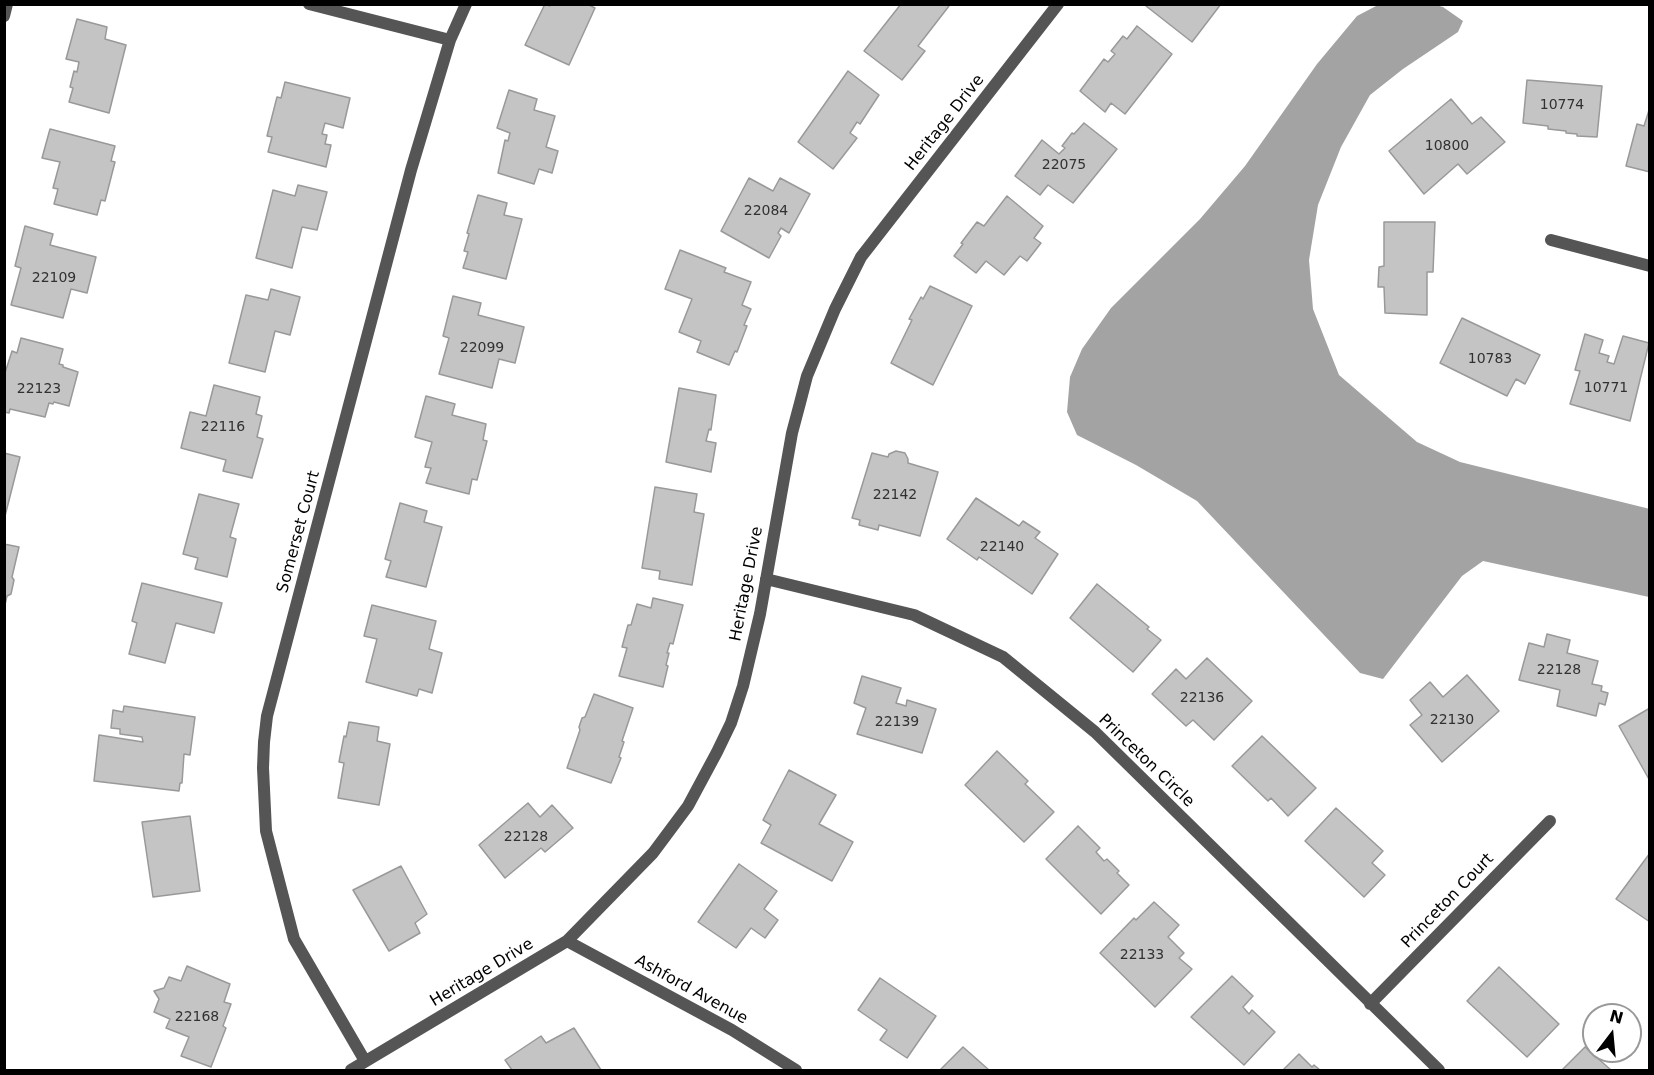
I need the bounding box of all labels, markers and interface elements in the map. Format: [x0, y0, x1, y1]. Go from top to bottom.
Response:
street label: Heritage Drive [902, 71, 988, 175]
house number: 10774 [1540, 97, 1584, 113]
house number: 10800 [1425, 138, 1469, 154]
house number: 22075 [1042, 157, 1086, 173]
house number: 22084 [744, 203, 788, 219]
house number: 22109 [32, 270, 76, 286]
house number: 22099 [460, 340, 504, 356]
house number: 10783 [1468, 351, 1512, 367]
house number: 10771 [1584, 380, 1628, 396]
house number: 22123 [17, 381, 61, 397]
house number: 22116 [201, 419, 245, 435]
street label: Somerset Court [273, 469, 325, 595]
house number: 22142 [873, 487, 917, 503]
street label: Heritage Drive [726, 525, 768, 643]
house number: 22140 [980, 539, 1024, 555]
house number: 22128 [1537, 662, 1581, 678]
house number: 22136 [1180, 690, 1224, 706]
street label: Princeton Circle [1094, 711, 1198, 811]
house number: 22130 [1430, 712, 1474, 728]
house number: 22139 [875, 714, 919, 730]
house number: 22128 [504, 829, 548, 845]
street label: Princeton Court [1398, 850, 1498, 952]
street label: Heritage Drive [427, 935, 537, 1011]
house number: 22133 [1120, 947, 1164, 963]
street label: Ashford Avenue [631, 951, 751, 1029]
north arrow [1582, 1003, 1642, 1063]
text: N [1607, 1006, 1626, 1028]
house number: 22168 [175, 1009, 219, 1025]

